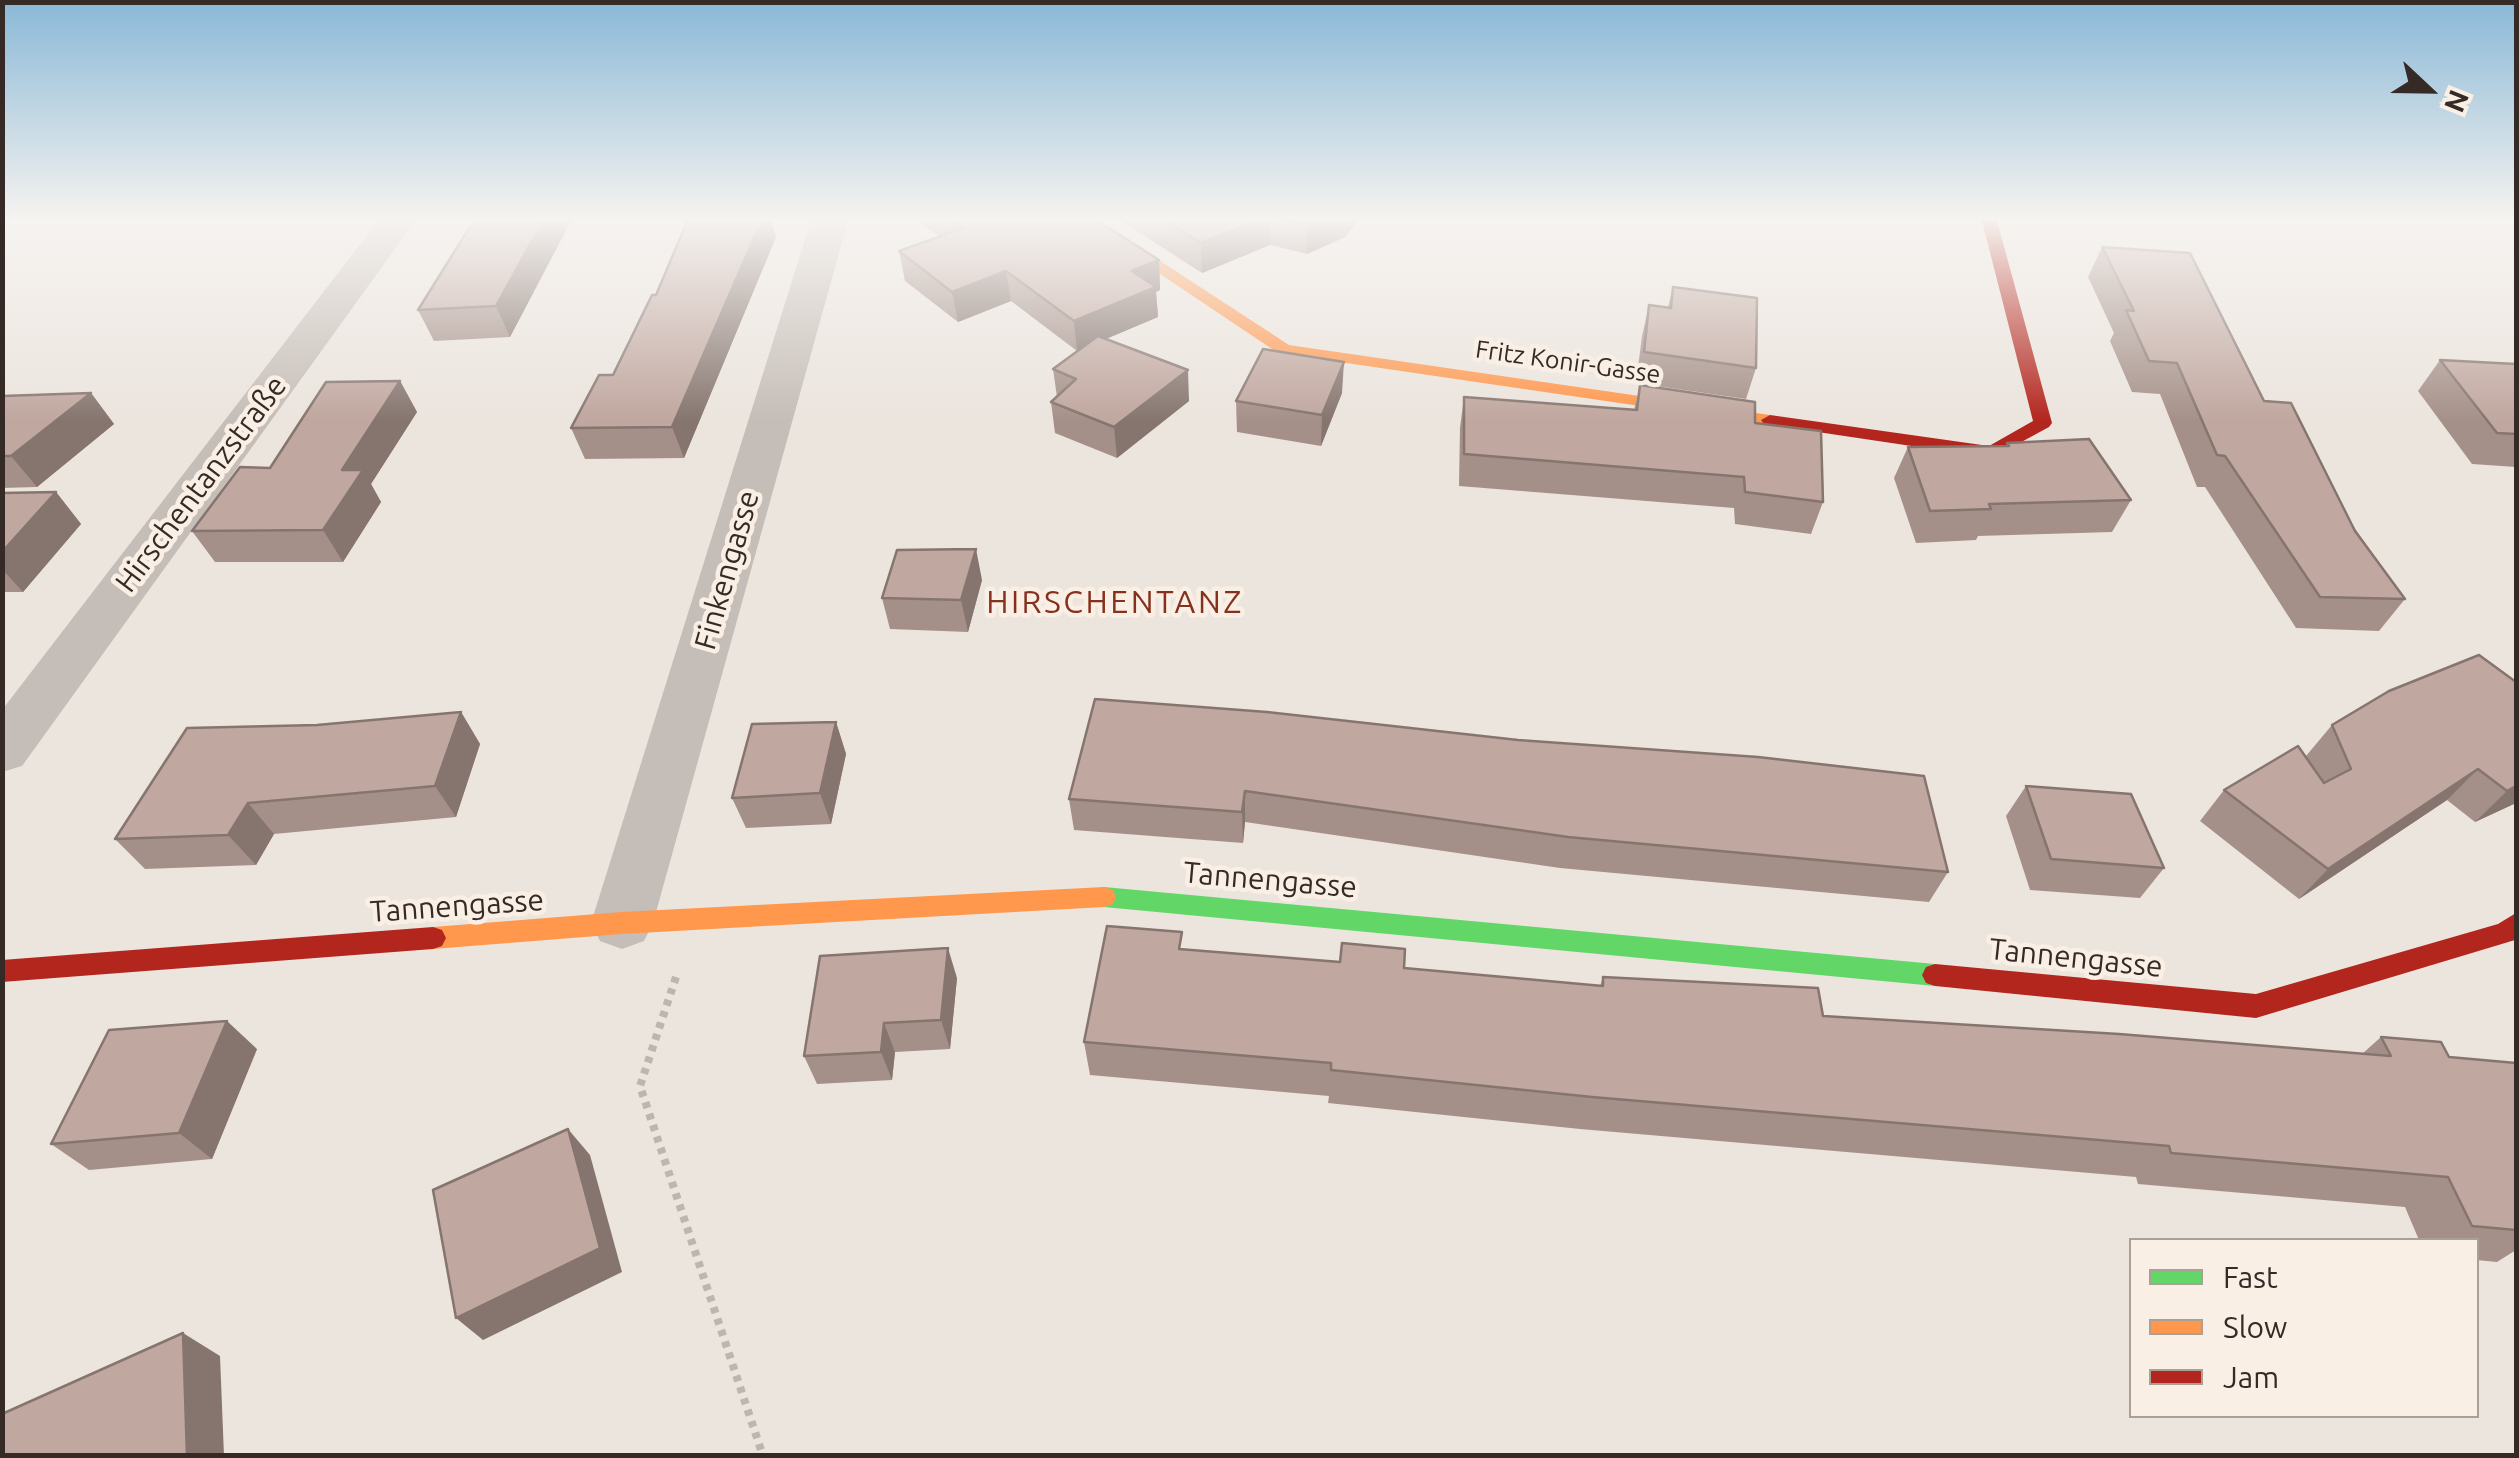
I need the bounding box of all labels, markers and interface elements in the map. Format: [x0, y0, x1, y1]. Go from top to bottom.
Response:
north arrow [2379, 40, 2479, 140]
text: N [2439, 86, 2476, 117]
street label: Fritz Konir-Gasse [1474, 334, 1662, 390]
street label: Hirschentanzstraße [108, 369, 294, 599]
street label: Finkengasse [687, 486, 767, 654]
district label: HIRSCHENTANZ [986, 583, 1244, 621]
street label: Tannengasse [1182, 854, 1358, 906]
street label: Tannengasse [369, 882, 545, 930]
street label: Tannengasse [1988, 931, 2164, 985]
legend [2129, 1238, 2479, 1418]
text: Fast [2223, 1260, 2278, 1294]
text: Slow [2223, 1310, 2287, 1344]
text: Jam [2223, 1360, 2279, 1394]

